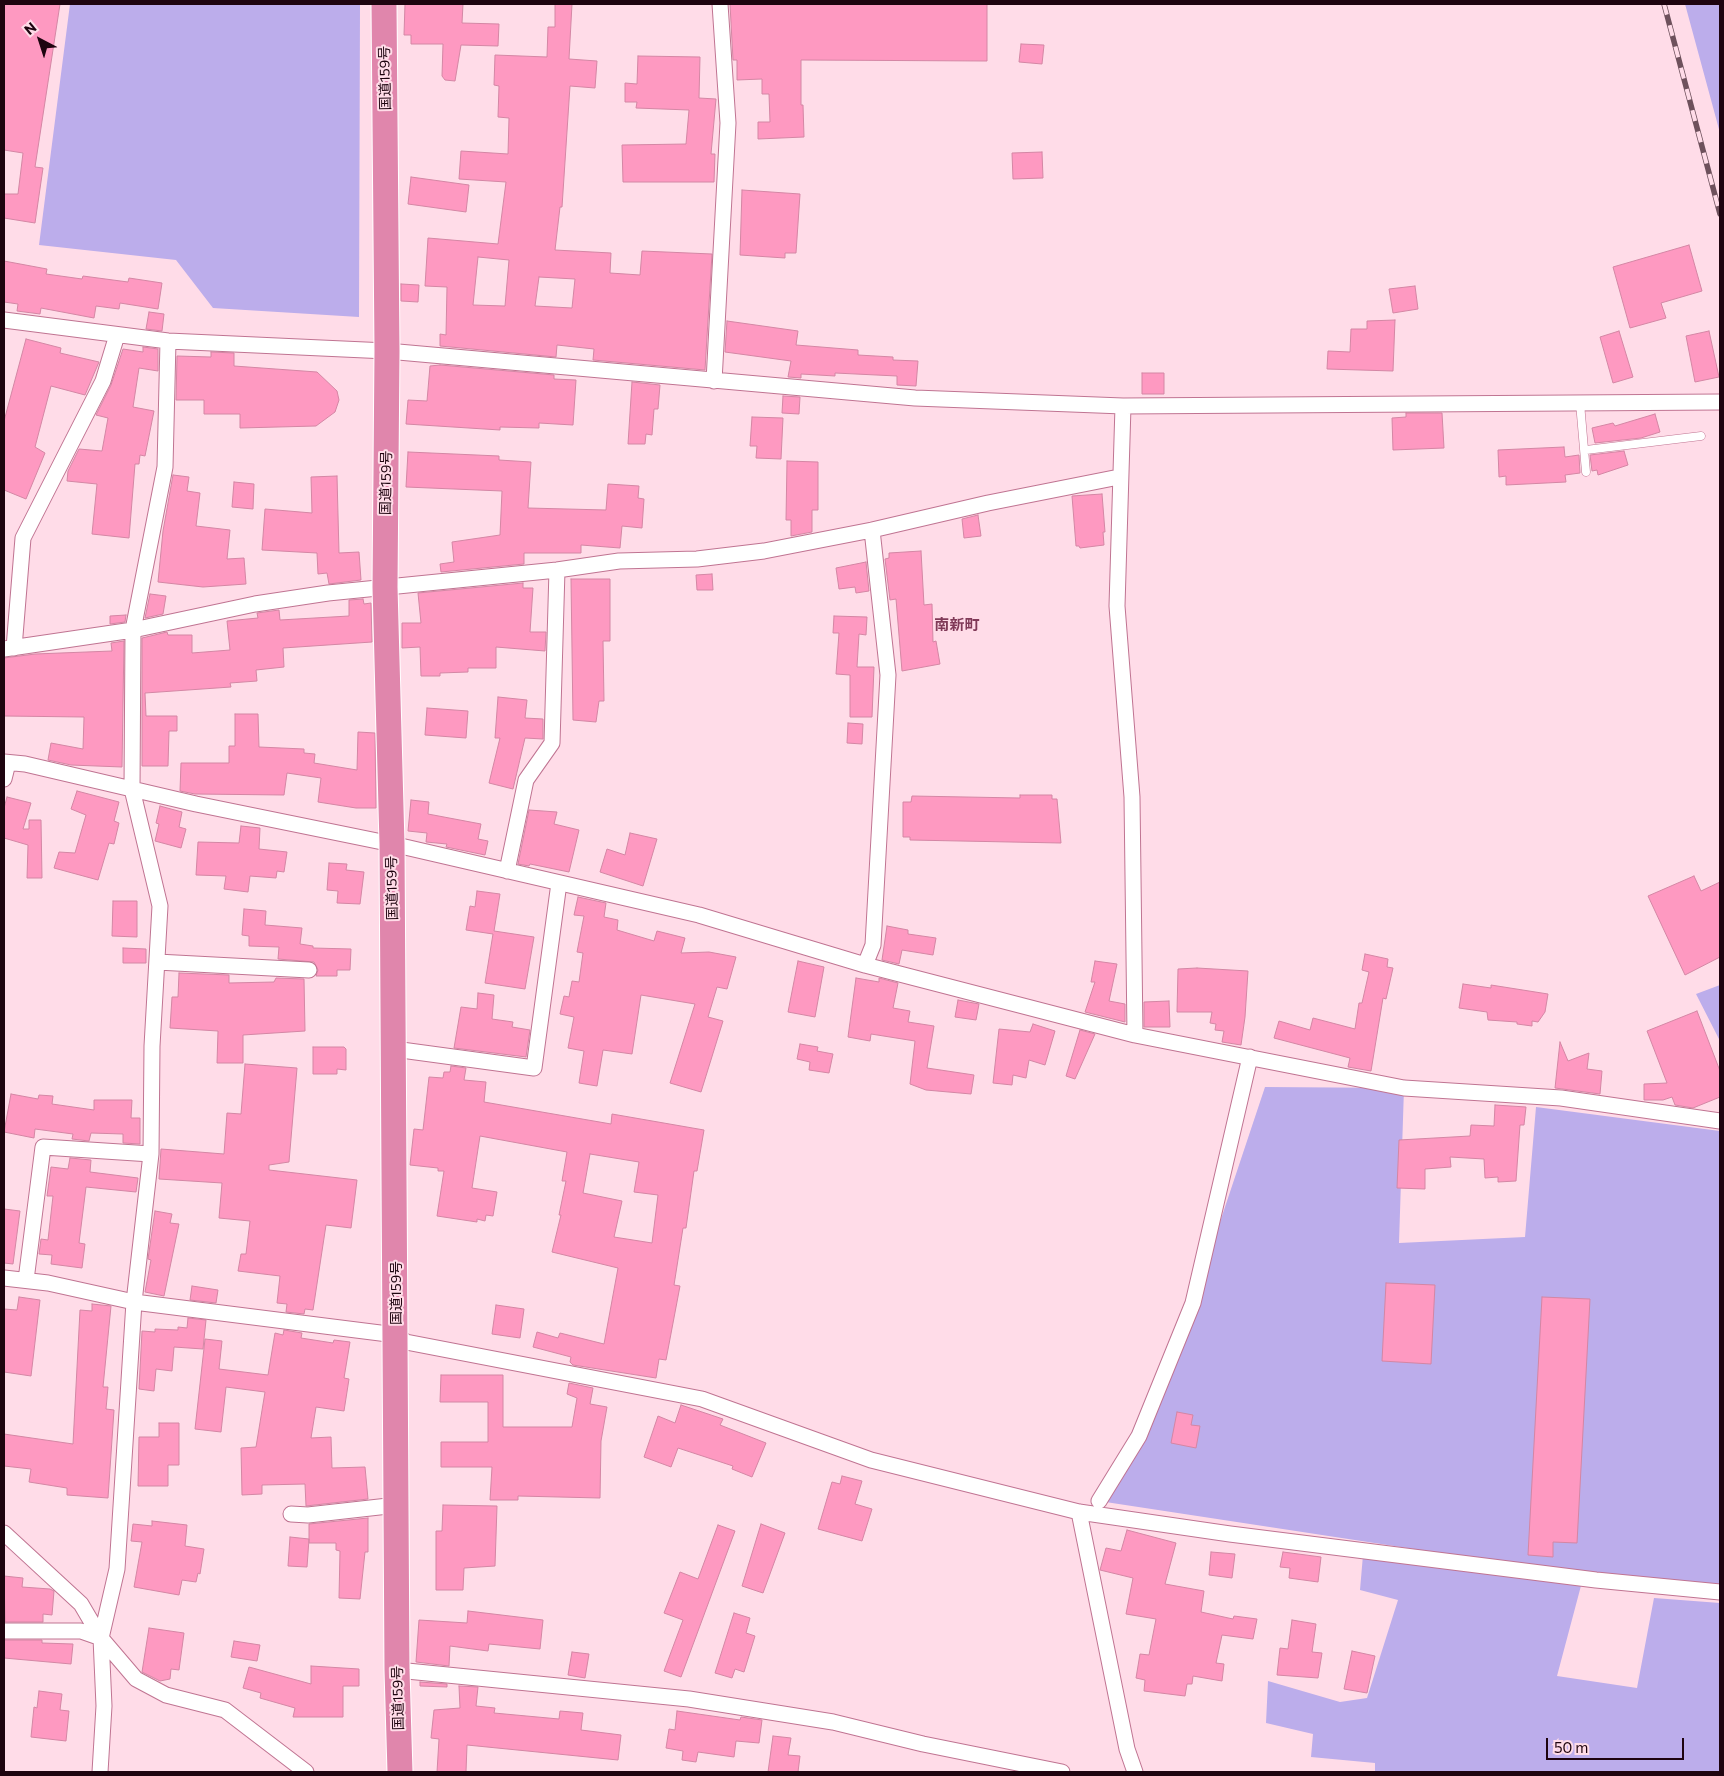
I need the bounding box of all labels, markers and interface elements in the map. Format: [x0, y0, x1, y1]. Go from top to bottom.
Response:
north arrow [15, 15, 65, 65]
text: N [21, 18, 40, 38]
street label: 国道159号 [376, 46, 394, 110]
street label: 国道159号 [377, 451, 395, 515]
district label: 南新町 [935, 616, 979, 634]
street label: 国道159号 [383, 856, 401, 920]
street label: 国道159号 [388, 1261, 404, 1325]
street label: 国道159号 [389, 1666, 407, 1730]
scale bar [1549, 1728, 1686, 1760]
text: 50 m [1554, 1738, 1588, 1756]

